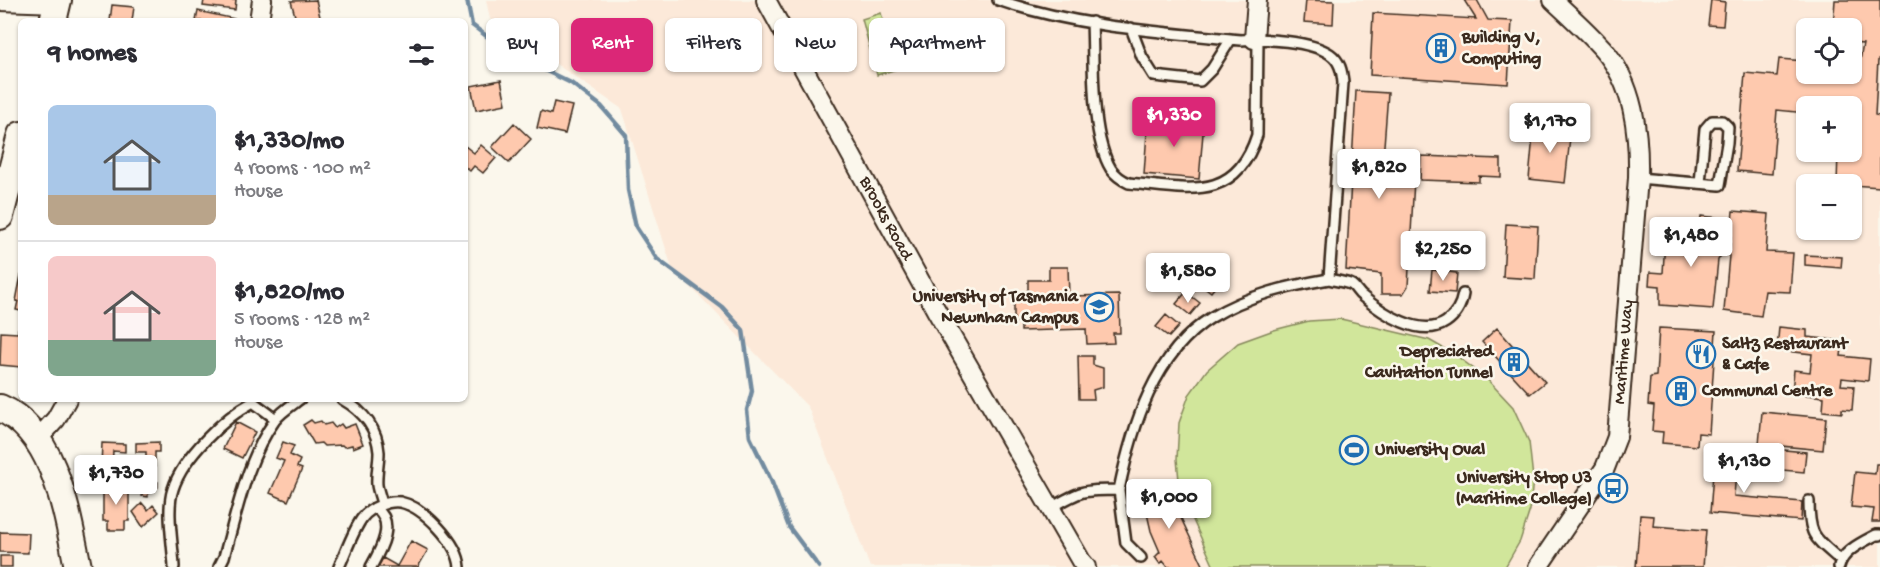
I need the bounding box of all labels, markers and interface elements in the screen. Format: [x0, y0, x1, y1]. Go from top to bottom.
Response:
chip: Buy [486, 18, 559, 72]
chip: Rent [571, 18, 653, 72]
chip: Filters [665, 18, 762, 72]
chip: New [774, 18, 857, 72]
chip: Apartment [869, 18, 1005, 72]
map controls [1796, 18, 1862, 240]
button: locate [1796, 18, 1862, 84]
place label: Building V, Computing [1461, 28, 1541, 70]
building icon: Building V, Computing [1425, 32, 1457, 64]
icon: filters [405, 38, 438, 71]
text: 9 homes [48, 39, 136, 70]
button: + [1796, 96, 1862, 162]
pin: $1,330 [1125, 97, 1223, 148]
pin: $1,170 [1501, 103, 1599, 154]
text: $1,330 [1146, 105, 1202, 128]
text: $1,170 [1523, 111, 1577, 134]
text: $1,330/mo [234, 127, 344, 158]
icon: home [96, 129, 168, 201]
pin: $1,820 [1330, 149, 1428, 200]
text: $1,820 [1351, 157, 1407, 180]
text: 4 rooms · 100 m² [234, 158, 371, 181]
street label: Brooks Road [854, 172, 918, 265]
button: − [1796, 174, 1862, 240]
text: House [234, 181, 283, 204]
pin: $1,480 [1642, 217, 1740, 268]
text: $1,480 [1663, 225, 1719, 248]
pin: $2,250 [1394, 231, 1492, 282]
text: $2,250 [1415, 239, 1471, 262]
pin: $1,580 [1139, 253, 1237, 304]
text: $1,580 [1160, 261, 1216, 284]
text: $1,820/mo [234, 278, 344, 309]
icon: home [96, 280, 168, 352]
place label: University of Tasmania Newnham Campus [913, 287, 1079, 329]
school or university icon: University of Tasmania Newnham Campus [1083, 291, 1115, 323]
street label: Maritime Way [1609, 299, 1639, 405]
text: 5 rooms · 128 m² [234, 309, 370, 332]
text: House [234, 332, 283, 355]
place label: Saltz Restaurant & Cafe [1722, 334, 1849, 376]
restaurant icon: Saltz Restaurant & Cafe [1685, 338, 1717, 370]
place label: Depreciated Cavitation Tunnel [1364, 342, 1495, 384]
building icon: Depreciated Cavitation Tunnel [1498, 346, 1530, 378]
building icon: Communal Centre [1665, 375, 1697, 407]
place label: Communal Centre [1701, 381, 1833, 402]
sports icon: University Oval [1338, 434, 1370, 466]
place label: University Oval [1375, 440, 1485, 461]
pin: $1,130 [1695, 443, 1793, 494]
text: $1,130 [1717, 451, 1771, 474]
pin: $1,730 [67, 455, 165, 506]
text: $1,730 [88, 463, 144, 486]
place label: University Stop U3 (Maritime College) [1456, 468, 1592, 510]
bus stop icon: University Stop U3 (Maritime College) [1597, 472, 1629, 504]
pin: $1,000 [1120, 479, 1218, 530]
text: $1,000 [1140, 487, 1198, 510]

